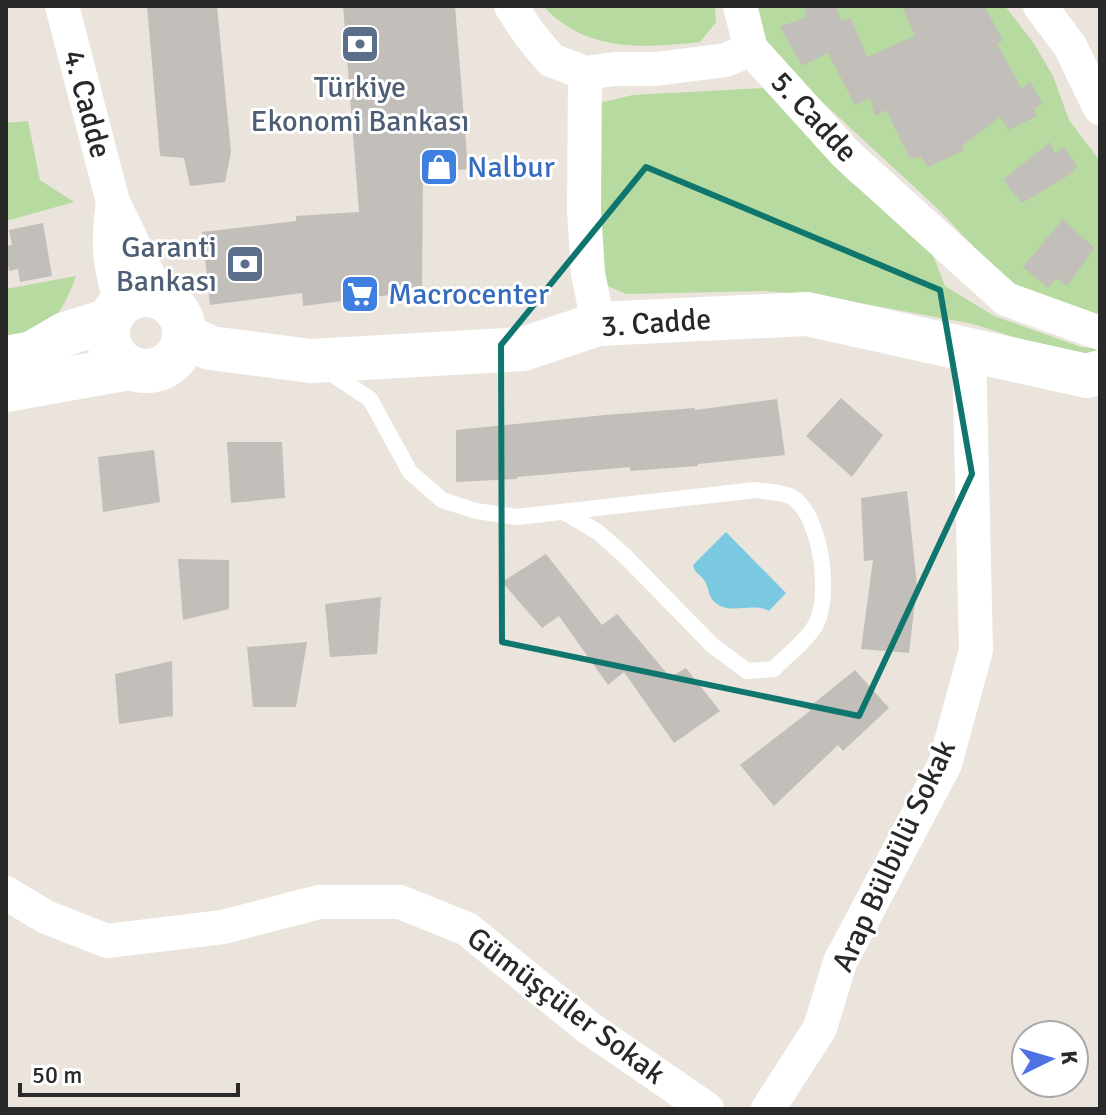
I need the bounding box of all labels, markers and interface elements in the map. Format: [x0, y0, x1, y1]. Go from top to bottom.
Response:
bank icon: Türkiye Ekonomi Bankası [339, 23, 381, 65]
street label: 4. Cadde [55, 46, 119, 162]
street label: 5. Cadde [763, 64, 865, 170]
place label: Türkiye Ekonomi Bankası [251, 69, 469, 140]
shop icon: Nalbur [418, 146, 460, 188]
place label: Nalbur [467, 149, 555, 186]
place label: Garanti Bankası [116, 229, 217, 300]
bank icon: Garanti Bankası [224, 243, 266, 285]
supermarket icon: Macrocenter [339, 273, 381, 315]
place label: Macrocenter [388, 276, 549, 313]
street label: 3. Cadde [600, 301, 712, 345]
street label: Arap Bülbülü Sokak [824, 734, 964, 978]
street label: Gümüşçüler Sokak [460, 919, 672, 1093]
north arrow [1010, 1019, 1090, 1099]
scale bar [20, 1047, 238, 1097]
text: K [1055, 1049, 1083, 1066]
text: 50 m [32, 1060, 82, 1090]

